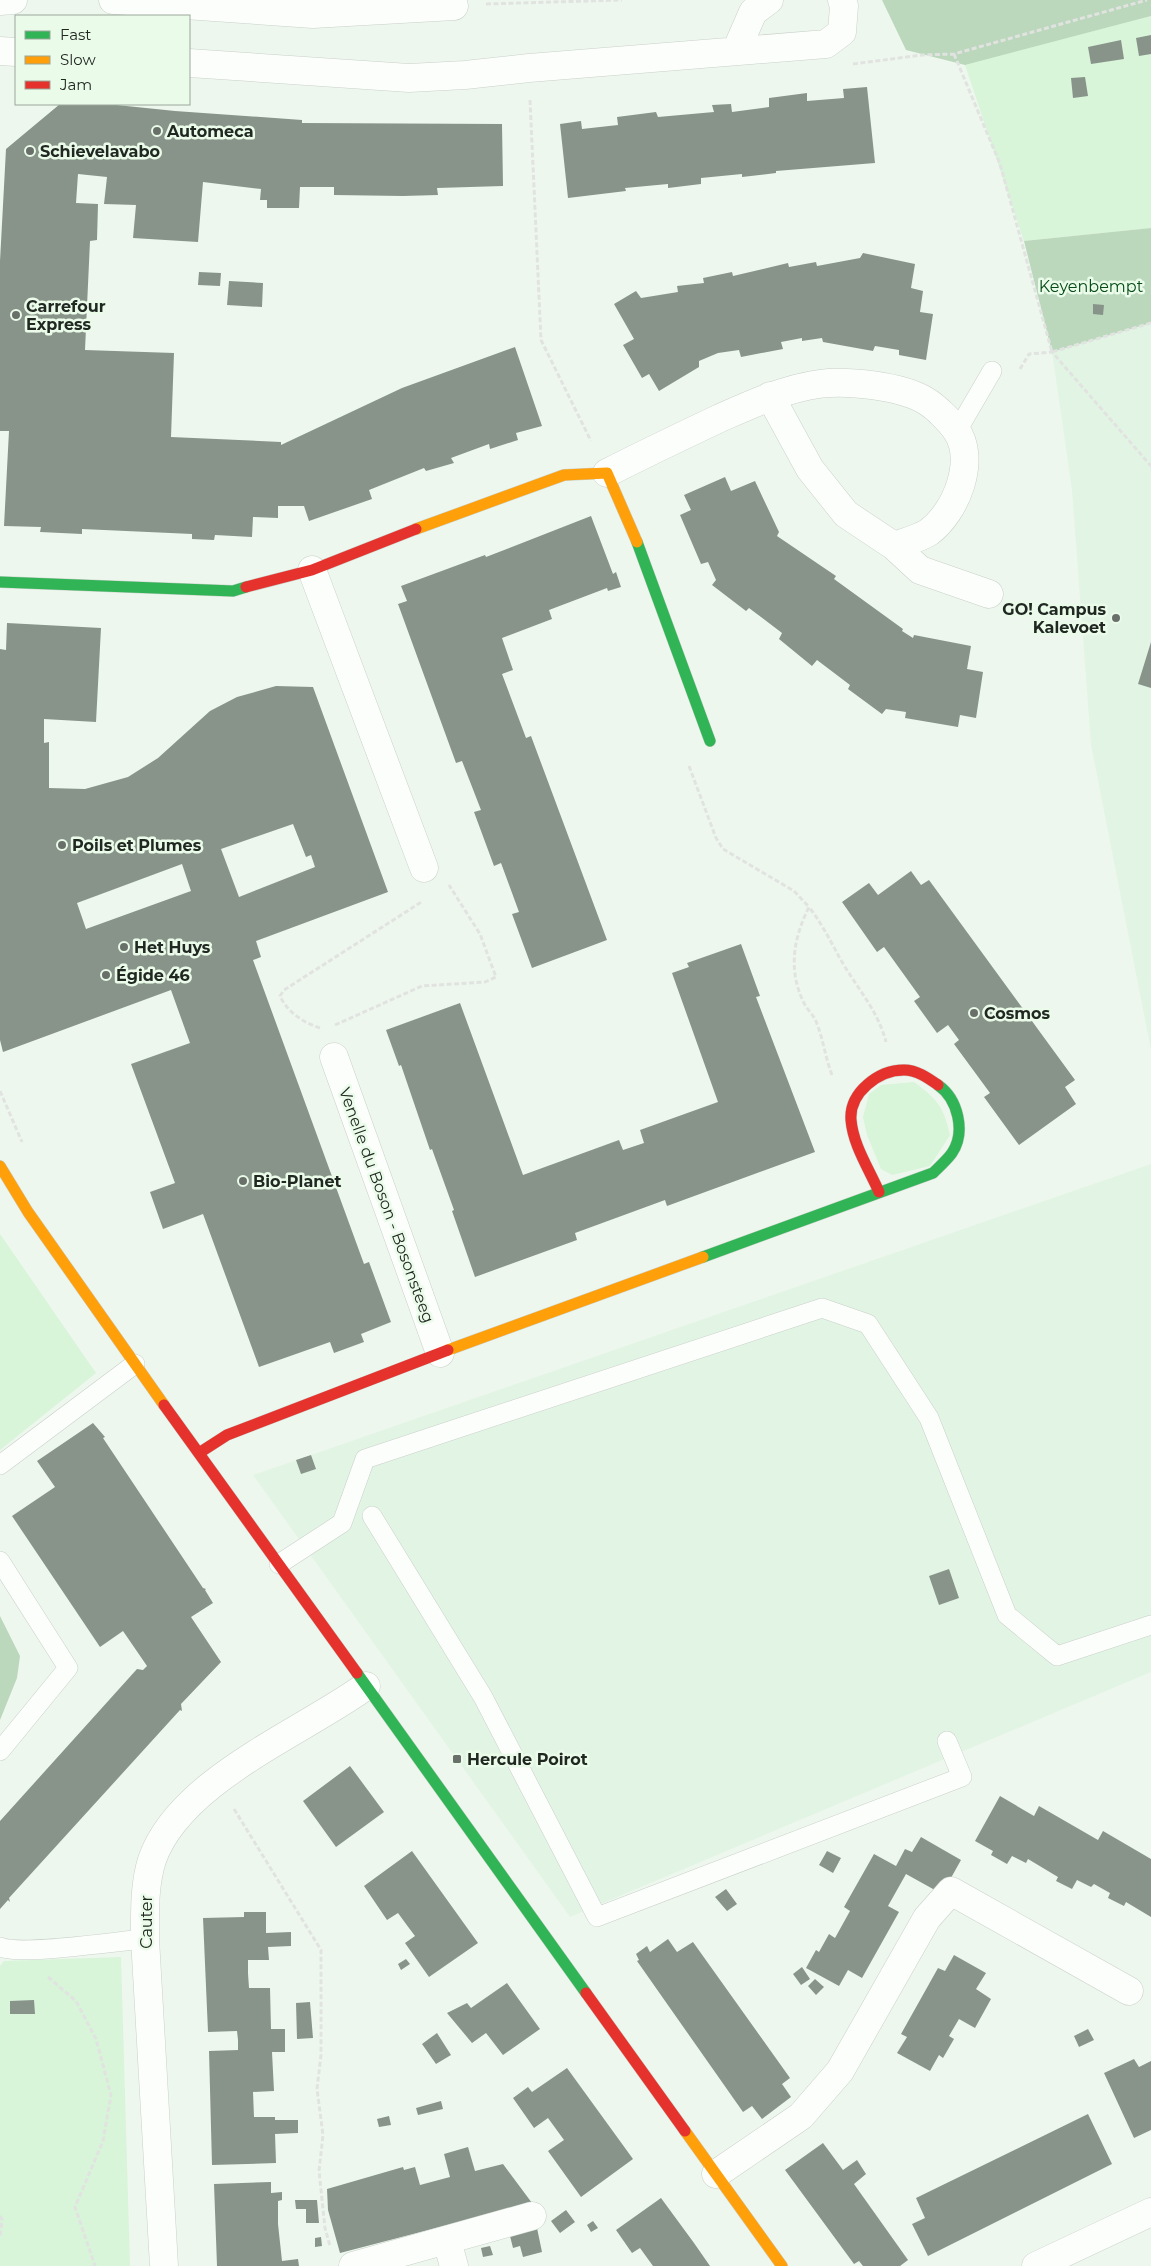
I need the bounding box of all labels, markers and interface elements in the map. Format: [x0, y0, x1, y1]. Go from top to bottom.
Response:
legend [15, 15, 190, 105]
text: Fast [60, 25, 91, 44]
text: Slow [60, 50, 96, 69]
text: Jam [59, 75, 92, 94]
place label: Automeca [166, 122, 254, 141]
marker: Automeca [151, 125, 163, 137]
place label: Schievelavabo [40, 142, 160, 161]
marker: Schievelavabo [24, 145, 36, 157]
park label: Keyenbempt [1039, 277, 1144, 296]
place label: Carrefour Express [26, 297, 106, 334]
marker: Carrefour Express [10, 309, 22, 321]
place label: GO! Campus Kalevoet [1002, 600, 1107, 637]
marker: GO! Campus Kalevoet [1110, 612, 1122, 624]
place label: Poils et Plumes [72, 836, 202, 855]
marker: Poils et Plumes [56, 839, 68, 851]
place label: Het Huys [134, 938, 211, 957]
marker: Het Huys [118, 941, 130, 953]
place label: Égide 46 [116, 966, 190, 985]
marker: Égide 46 [100, 969, 112, 981]
place label: Cosmos [984, 1004, 1051, 1023]
marker: Cosmos [968, 1007, 980, 1019]
street label: Venelle du Boson - Bosonsteeg [335, 1085, 438, 1325]
place label: Bio-Planet [253, 1172, 341, 1191]
marker: Bio-Planet [237, 1175, 249, 1187]
place label: Hercule Poirot [467, 1750, 588, 1769]
marker: Hercule Poirot [451, 1753, 463, 1765]
street label: Cauter [137, 1895, 156, 1949]

